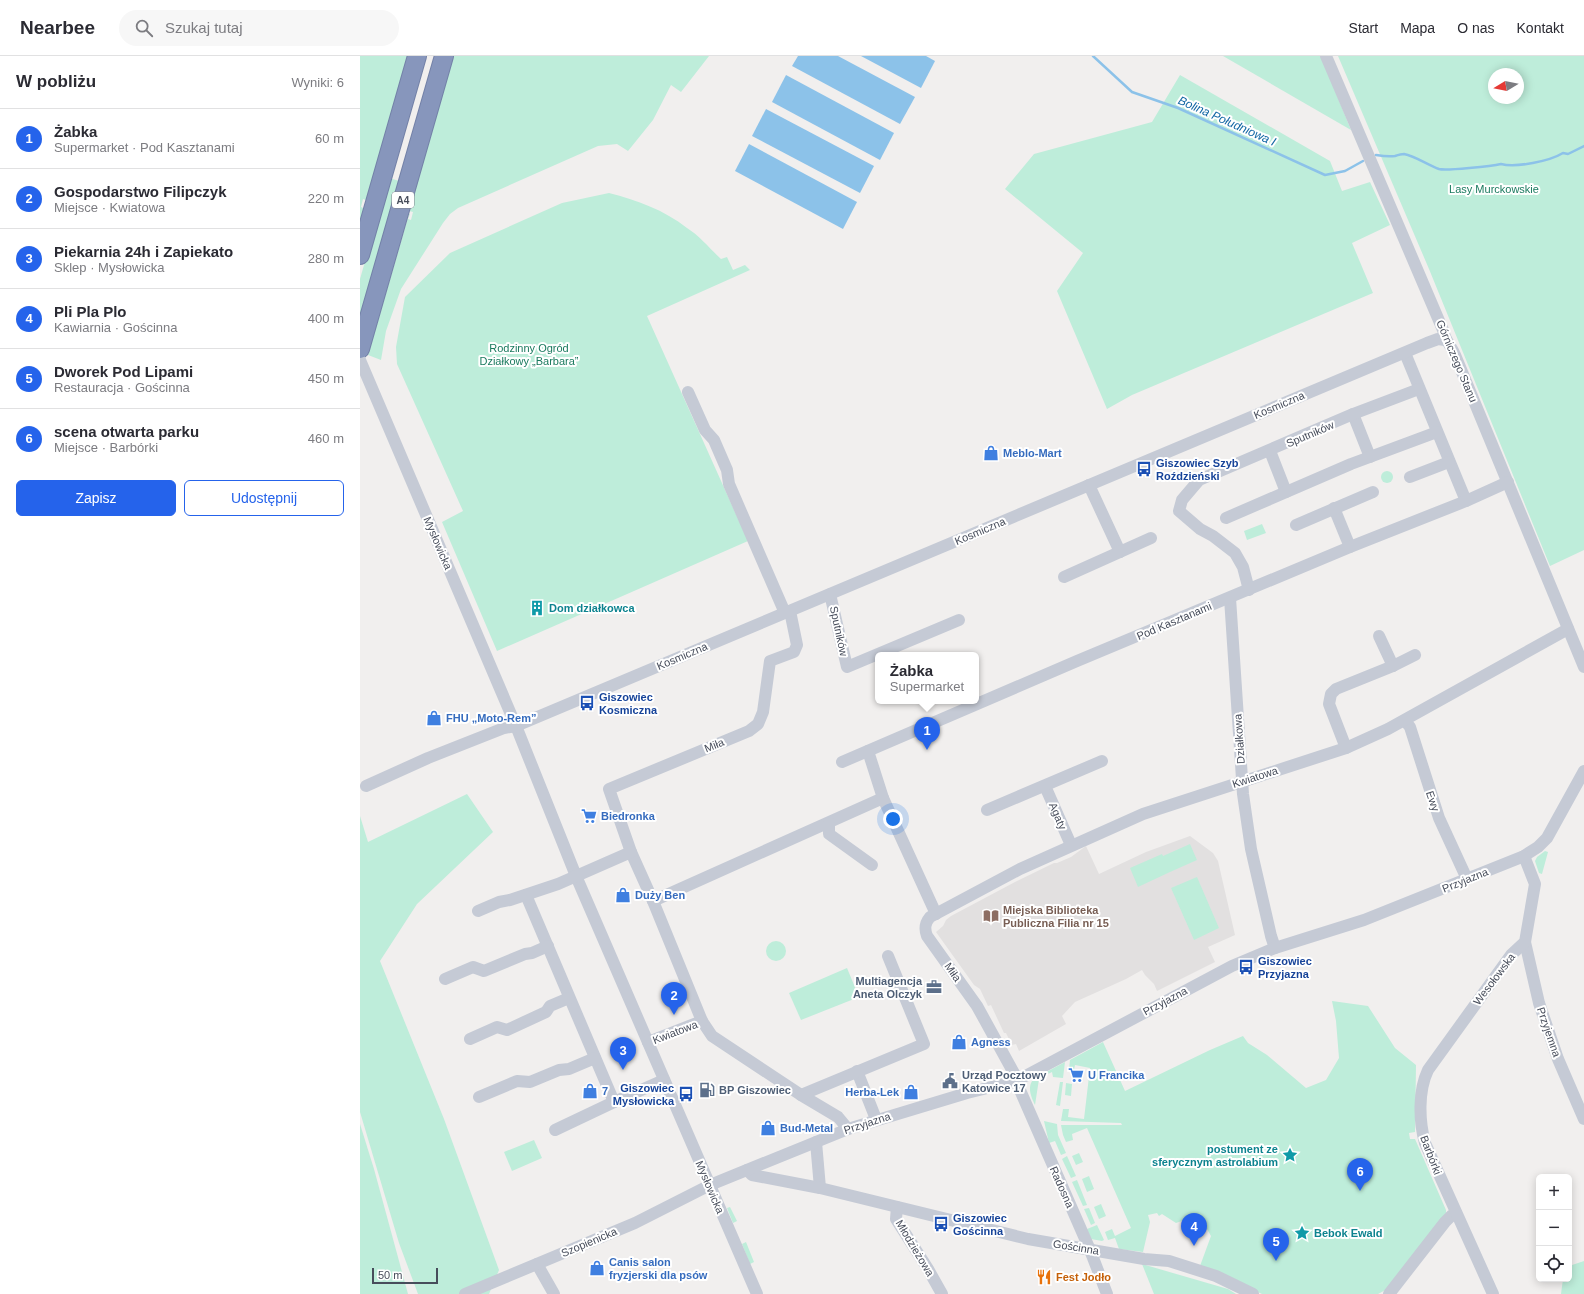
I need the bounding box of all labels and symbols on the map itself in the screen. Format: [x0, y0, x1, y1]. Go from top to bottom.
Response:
north arrow [1488, 68, 1524, 104]
water label: Bolina Południowa I [1176, 93, 1279, 149]
park label: Lasy Murckowskie [1449, 183, 1539, 195]
road number: A4 [392, 192, 414, 208]
street label: Górniczego Stanu [1434, 318, 1480, 404]
park label: Rodzinny Ogród Działkowy „Barbara” [479, 342, 579, 367]
street label: Kosmiczna [1252, 389, 1307, 421]
street label: Sputników [1284, 419, 1336, 449]
shop icon: Meblo-Mart [982, 444, 1000, 462]
place label: Meblo-Mart [1003, 447, 1062, 459]
place label: Giszowiec Szyb Roździeński [1156, 457, 1239, 482]
bus stop icon: Giszowiec Szyb Roździeński [1135, 460, 1153, 478]
street label: Mysłowicka [421, 515, 455, 572]
street label: Kosmiczna [953, 515, 1008, 547]
building icon: Dom działkowca [528, 599, 546, 617]
street label: Pod Kasztanami [1135, 600, 1213, 642]
place label: Dom działkowca [549, 602, 635, 614]
street label: Sputników [828, 605, 850, 657]
street label: Kosmiczna [655, 640, 710, 672]
place label: Giszowiec Kosmiczna [599, 691, 658, 716]
bus stop icon: Giszowiec Kosmiczna [578, 694, 596, 712]
shop icon: FHU „Moto-Rem” [425, 709, 443, 727]
place label: FHU „Moto-Rem” [446, 712, 536, 724]
street label: Działkowa [1231, 713, 1247, 764]
pin: 1 [914, 717, 940, 750]
street label: Miła [702, 735, 726, 754]
street label: Kwiatowa [1231, 764, 1280, 790]
street label: Ewy [1424, 789, 1442, 813]
street label: Agaty [1047, 801, 1069, 832]
supermarket icon: Biedronka [580, 807, 598, 825]
your location [883, 809, 903, 829]
place label: Biedronka [601, 810, 656, 822]
street label: Przyjazna [1440, 865, 1490, 895]
shop icon: Duży Ben [614, 886, 632, 904]
place label: Duży Ben [635, 889, 685, 901]
place label: Miejska Biblioteka Publiczna Filia nr 15 [1003, 904, 1109, 929]
library icon: Miejska Biblioteka Publiczna Filia nr 15 [982, 907, 1000, 925]
street label: Wesołowska [1471, 950, 1518, 1007]
place label: Giszowiec Przyjazna [1258, 955, 1312, 980]
bus stop icon: Giszowiec Przyjazna [1237, 958, 1255, 976]
street label: Miła [942, 960, 964, 984]
place label: Multiagencja Aneta Olczyk [853, 975, 923, 1000]
office icon: Multiagencja Aneta Olczyk [925, 978, 943, 996]
pin: 2 [661, 982, 687, 1015]
street label: Przyjazna [1141, 984, 1190, 1018]
street label: Przyjemna [1535, 1005, 1563, 1059]
street label: Kwiatowa [651, 1018, 700, 1046]
shop icon: Agness [950, 1033, 968, 1051]
place label: Agness [971, 1036, 1011, 1048]
pin: 3 [610, 1037, 636, 1070]
supermarket icon: U Francika [1067, 1066, 1085, 1084]
place label: Urząd Pocztowy Katowice 17 [962, 1069, 1047, 1094]
place label: U Francika [1088, 1069, 1145, 1081]
public building icon: Urząd Pocztowy Katowice 17 [941, 1072, 959, 1090]
fuel station icon: BP Giszowiec [698, 1081, 716, 1099]
shop icon: 7 [581, 1082, 599, 1100]
place label: Giszowiec Mysłowicka [613, 1082, 675, 1107]
shop icon: Herba-Lek [902, 1083, 920, 1101]
place label: BP Giszowiec [719, 1084, 791, 1096]
place label: 7 [602, 1085, 608, 1097]
bus stop icon: Giszowiec Mysłowicka [677, 1085, 695, 1103]
place label: Herba-Lek [845, 1086, 900, 1098]
street label: Przyjazna [842, 1110, 893, 1136]
shop icon: Bud-Metal [759, 1119, 777, 1137]
place label: Bud-Metal [780, 1122, 833, 1134]
street label: Barbórki [1418, 1134, 1444, 1176]
place label: postument ze sferycznym astrolabium [1152, 1143, 1278, 1168]
place icon: postument ze sferycznym astrolabium [1281, 1146, 1299, 1164]
pin: 6 [1347, 1158, 1373, 1191]
street label: Mysłowicka [693, 1159, 727, 1216]
street label: Radosna [1048, 1164, 1077, 1210]
place label: Giszowiec Gościnna [953, 1212, 1007, 1237]
pin: 4 [1181, 1213, 1207, 1246]
bus stop icon: Giszowiec Gościnna [932, 1215, 950, 1233]
street label: Młodzieżowa [893, 1218, 937, 1279]
place icon: Bebok Ewald [1293, 1224, 1311, 1242]
street label: Szopienicka [559, 1225, 619, 1259]
place label: Bebok Ewald [1314, 1227, 1382, 1239]
pin: 5 [1263, 1228, 1289, 1261]
street label: Gościnna [1052, 1237, 1101, 1257]
place label: Canis salon fryzjerski dla psów [609, 1256, 708, 1281]
shop icon: Canis salon fryzjerski dla psów [588, 1259, 606, 1277]
scale bar [372, 1266, 438, 1285]
restaurant icon: Fest Jodło [1035, 1268, 1053, 1286]
place label: Fest Jodło [1056, 1271, 1111, 1283]

